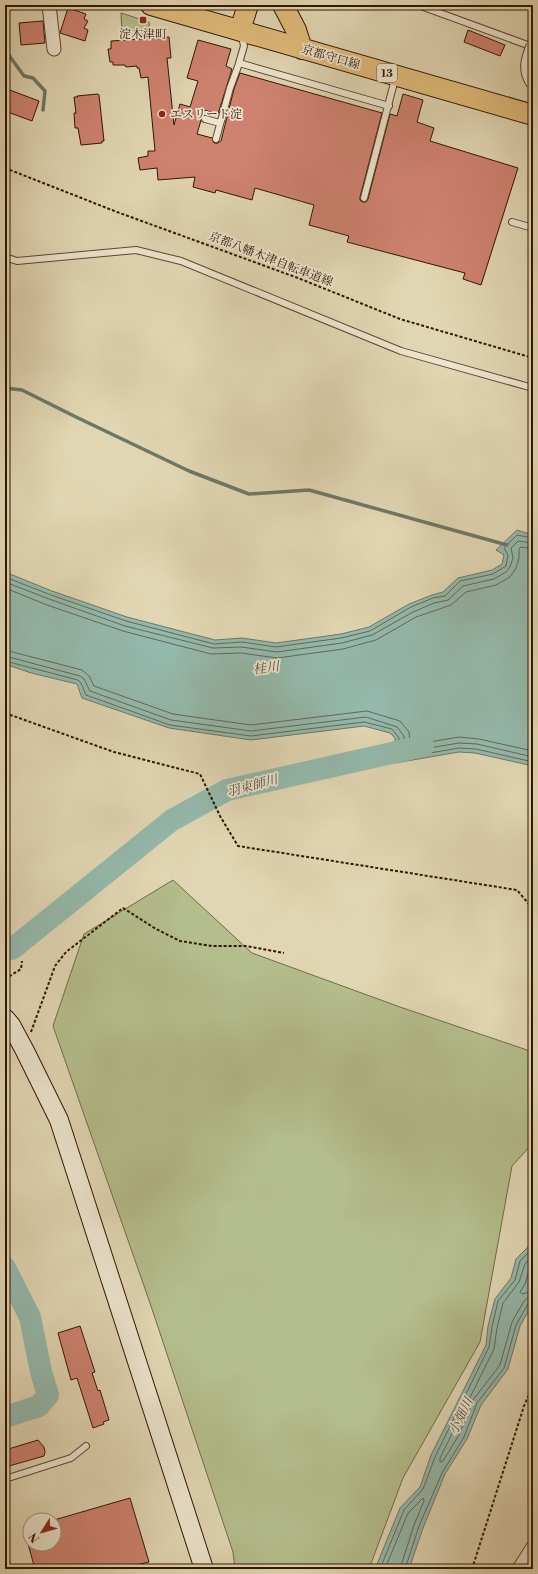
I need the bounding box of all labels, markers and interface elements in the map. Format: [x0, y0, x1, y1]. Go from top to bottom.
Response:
marker: 淀木津町 [138, 15, 148, 25]
place label: 淀木津町 [119, 27, 167, 42]
street label: 京都守口線 [300, 42, 362, 73]
road number: 13 [377, 64, 397, 82]
place label: エスリード淀 [170, 107, 242, 122]
marker: エスリード淀 [157, 109, 167, 119]
street label: 京都八幡木津自転車道線 [207, 229, 335, 290]
water label: 桂川 [252, 658, 282, 678]
water label: 羽束師川 [225, 771, 281, 800]
water label: 小畑川 [445, 1394, 478, 1437]
north arrow [22, 1512, 62, 1552]
text: N [26, 1529, 43, 1545]

